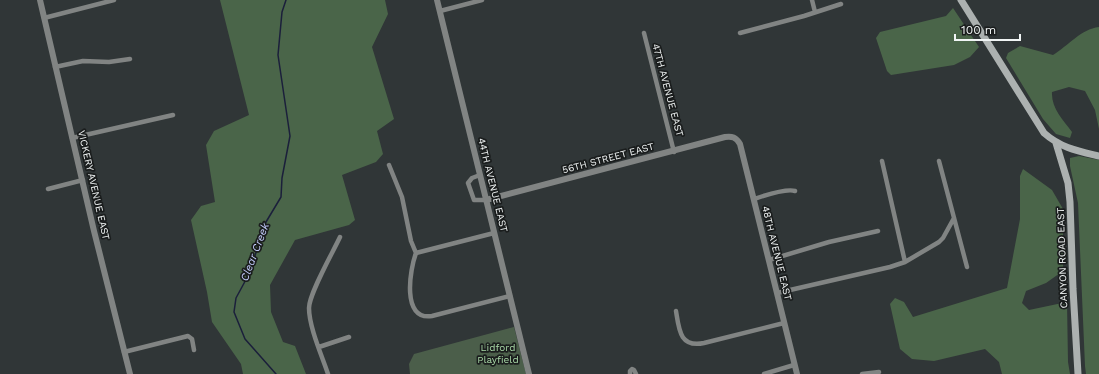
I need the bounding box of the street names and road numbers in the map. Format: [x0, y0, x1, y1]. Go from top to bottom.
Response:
street label: 47TH AVENUE EAST [650, 42, 686, 138]
street label: VICKERY AVENUE EAST [76, 129, 112, 241]
street label: 44TH AVENUE EAST [476, 137, 510, 233]
street label: 56TH STREET EAST [561, 140, 655, 176]
street label: 48TH AVENUE EAST [760, 205, 794, 301]
street label: CANYON ROAD EAST [1055, 208, 1069, 308]

